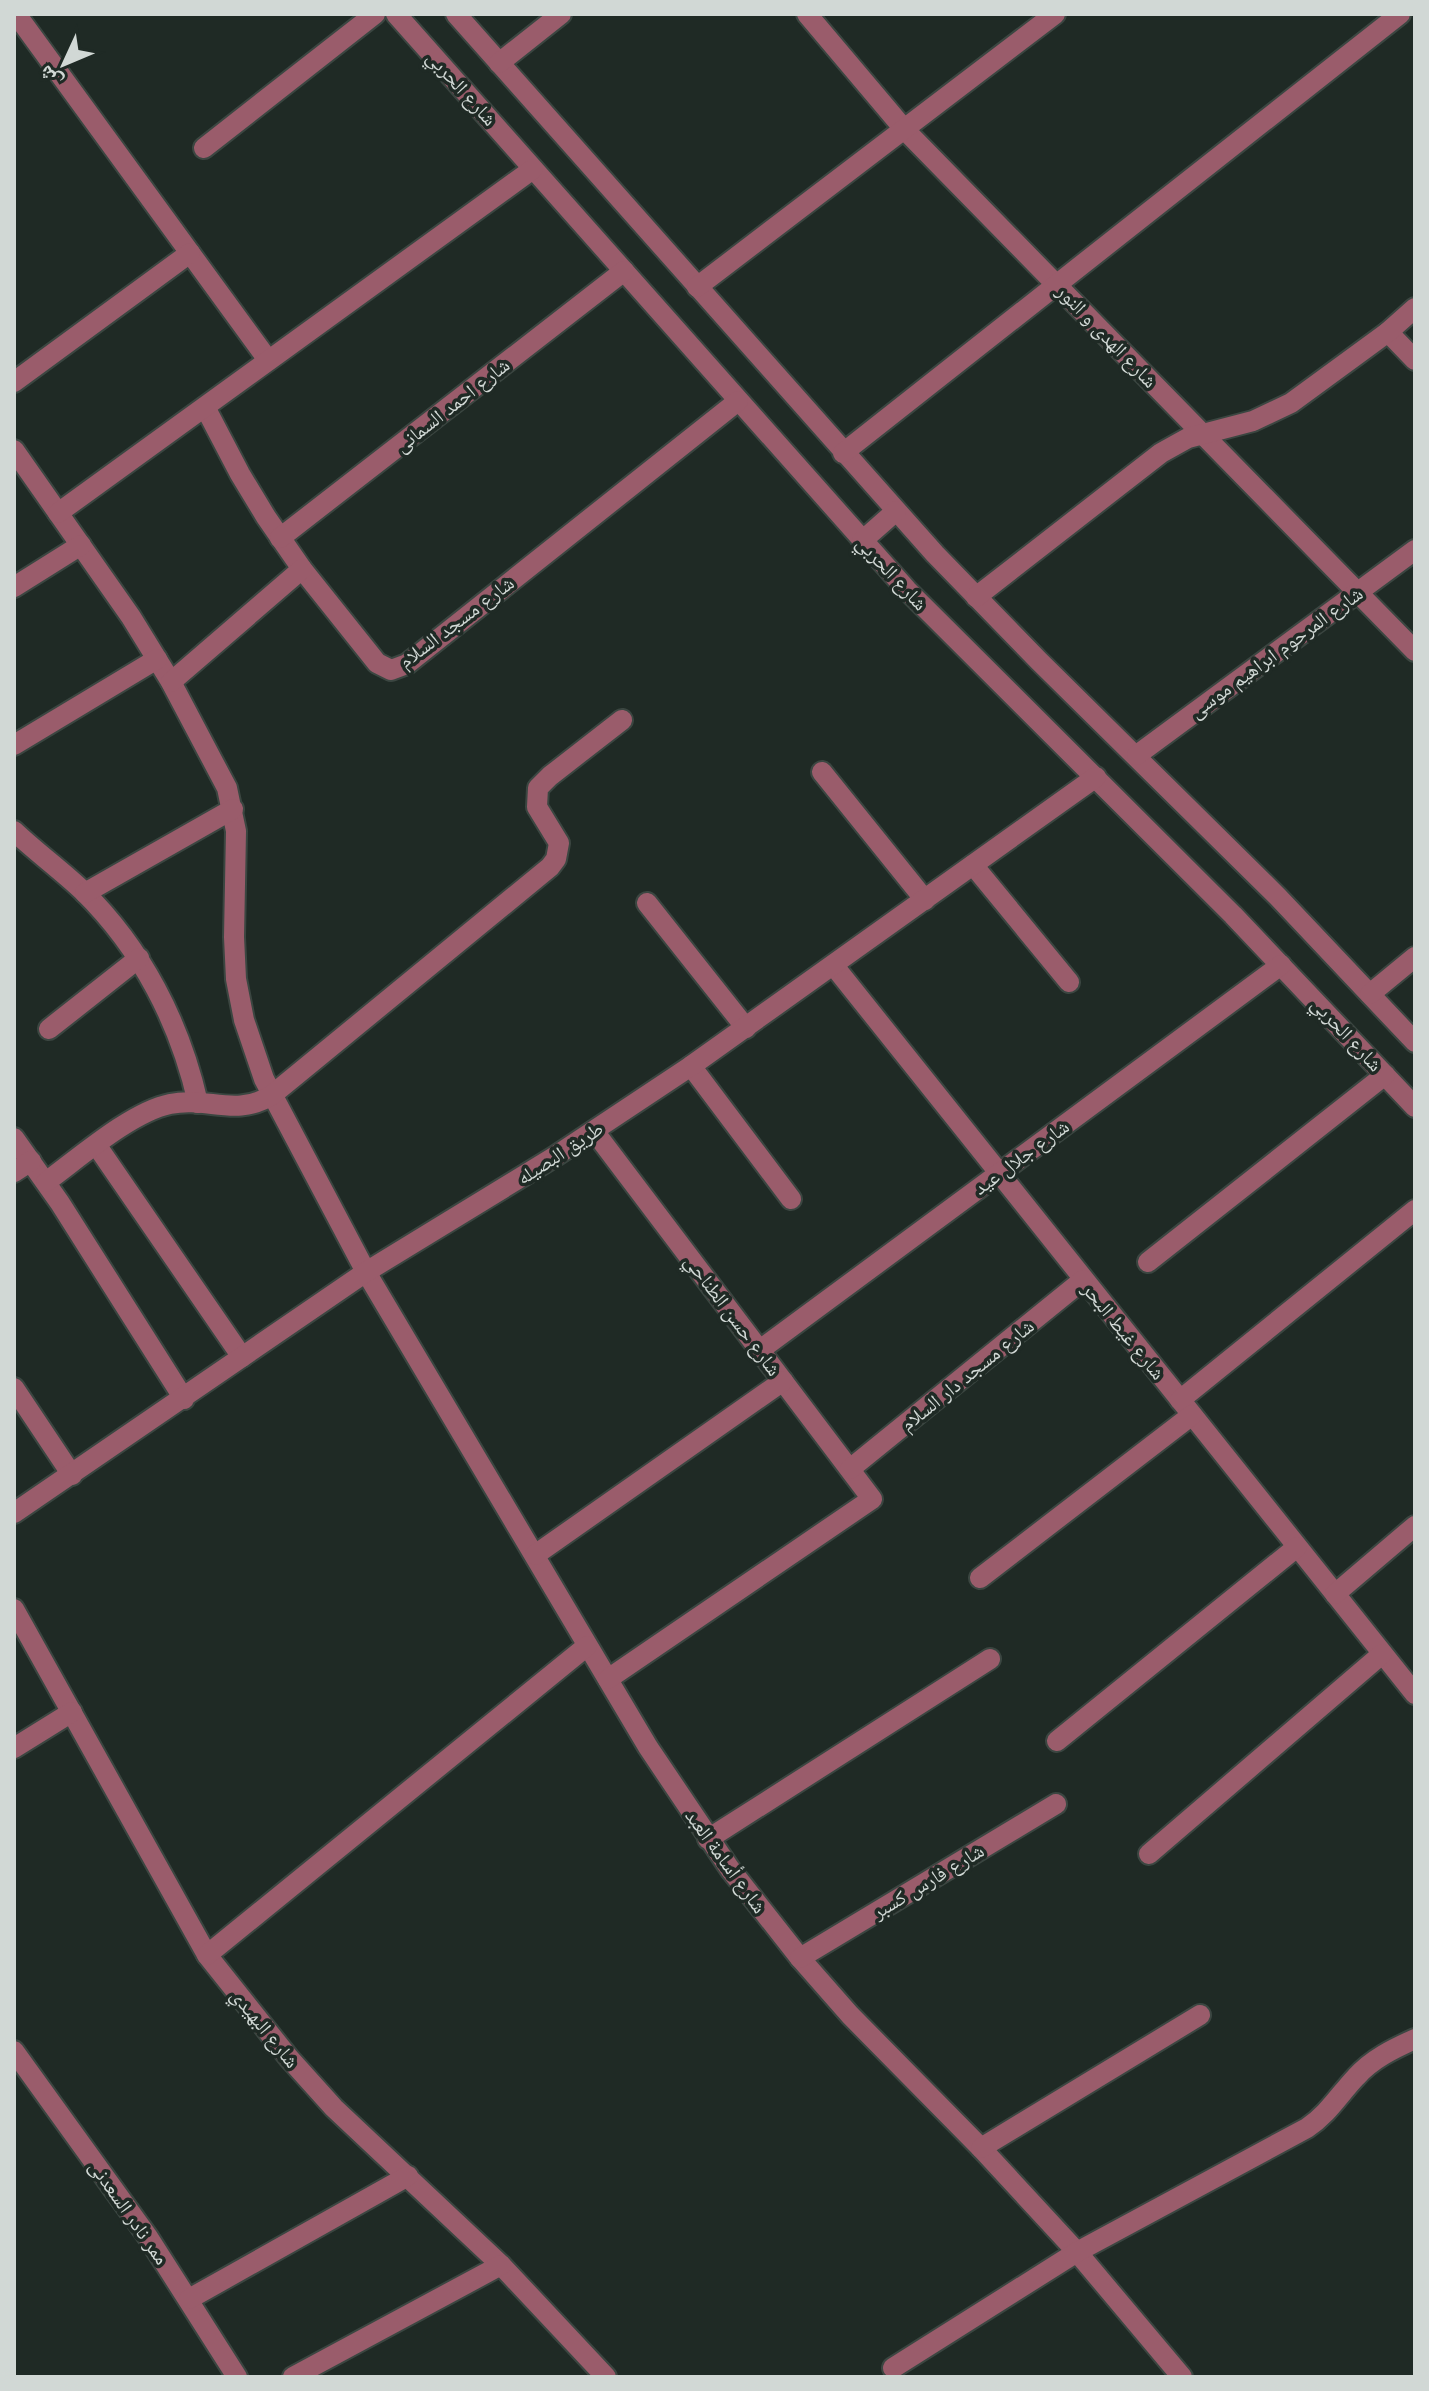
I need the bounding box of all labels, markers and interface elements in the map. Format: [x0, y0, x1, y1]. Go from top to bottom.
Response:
north arrow [24, 24, 104, 104]
street label: شارع الحربي [419, 46, 501, 133]
text: ش [33, 60, 68, 95]
street label: شارع الهدى و النور [1050, 279, 1162, 393]
street label: شارع احمد السمانى [390, 353, 515, 458]
street label: شارع الحربي [848, 531, 932, 618]
street label: شارع مسجد السلام [394, 572, 520, 675]
street label: شارع المرحوم ابراهيم موسى [1185, 582, 1368, 725]
street label: شارع الحربي [1303, 992, 1387, 1079]
street label: شارع جلال عيد [969, 1115, 1074, 1201]
street label: طريق البصيله [513, 1117, 608, 1190]
street label: شارع حسن الطناحي [676, 1250, 786, 1383]
street label: شارع غيط البحر [1076, 1277, 1170, 1385]
street label: شارع مسجد دار السلام [896, 1315, 1040, 1438]
street label: شارع أسامة العبد [679, 1804, 772, 1918]
street label: شارع فارس كسبر [867, 1839, 989, 1925]
street label: شارع البهيدي [223, 1984, 303, 2075]
street label: ممر نادر السعدنى [84, 2156, 173, 2269]

